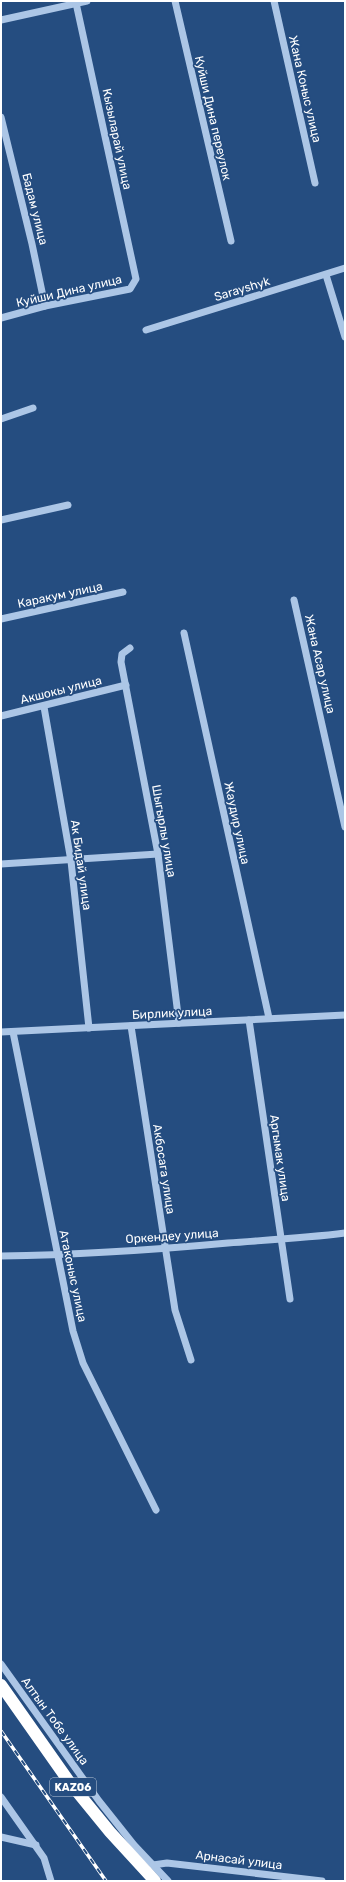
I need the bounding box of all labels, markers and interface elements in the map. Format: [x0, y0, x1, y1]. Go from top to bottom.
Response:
street label: Жана Коныс улица [286, 34, 324, 144]
street label: Куйши Дина переулок [192, 54, 234, 182]
street label: Кызыларай улица [99, 87, 135, 191]
street label: Бадам улица [19, 172, 51, 246]
street label: Куйши Дина улица [15, 272, 123, 310]
street label: Sarayshyk [212, 274, 272, 304]
street label: Каракум улица [16, 579, 104, 611]
street label: Жана Асар улица [302, 613, 338, 715]
street label: Акшокы улица [19, 673, 103, 707]
street label: Жаудир улица [221, 780, 253, 866]
street label: Шыгырлы улица [149, 784, 179, 878]
street label: Ак Бидай улица [68, 819, 94, 911]
street label: Бирлик улица [132, 1004, 212, 1022]
street label: Аргымак улица [267, 1114, 293, 1202]
street label: Акбосага улица [150, 1123, 178, 1215]
street label: Оркендеу улица [125, 1226, 219, 1246]
street label: Атаконыс улица [56, 1229, 90, 1323]
street label: Алтын Тобе улица [19, 1674, 91, 1768]
road number: KАZ06 [50, 1778, 96, 1796]
street label: Арнасай улица [195, 1848, 283, 1872]

